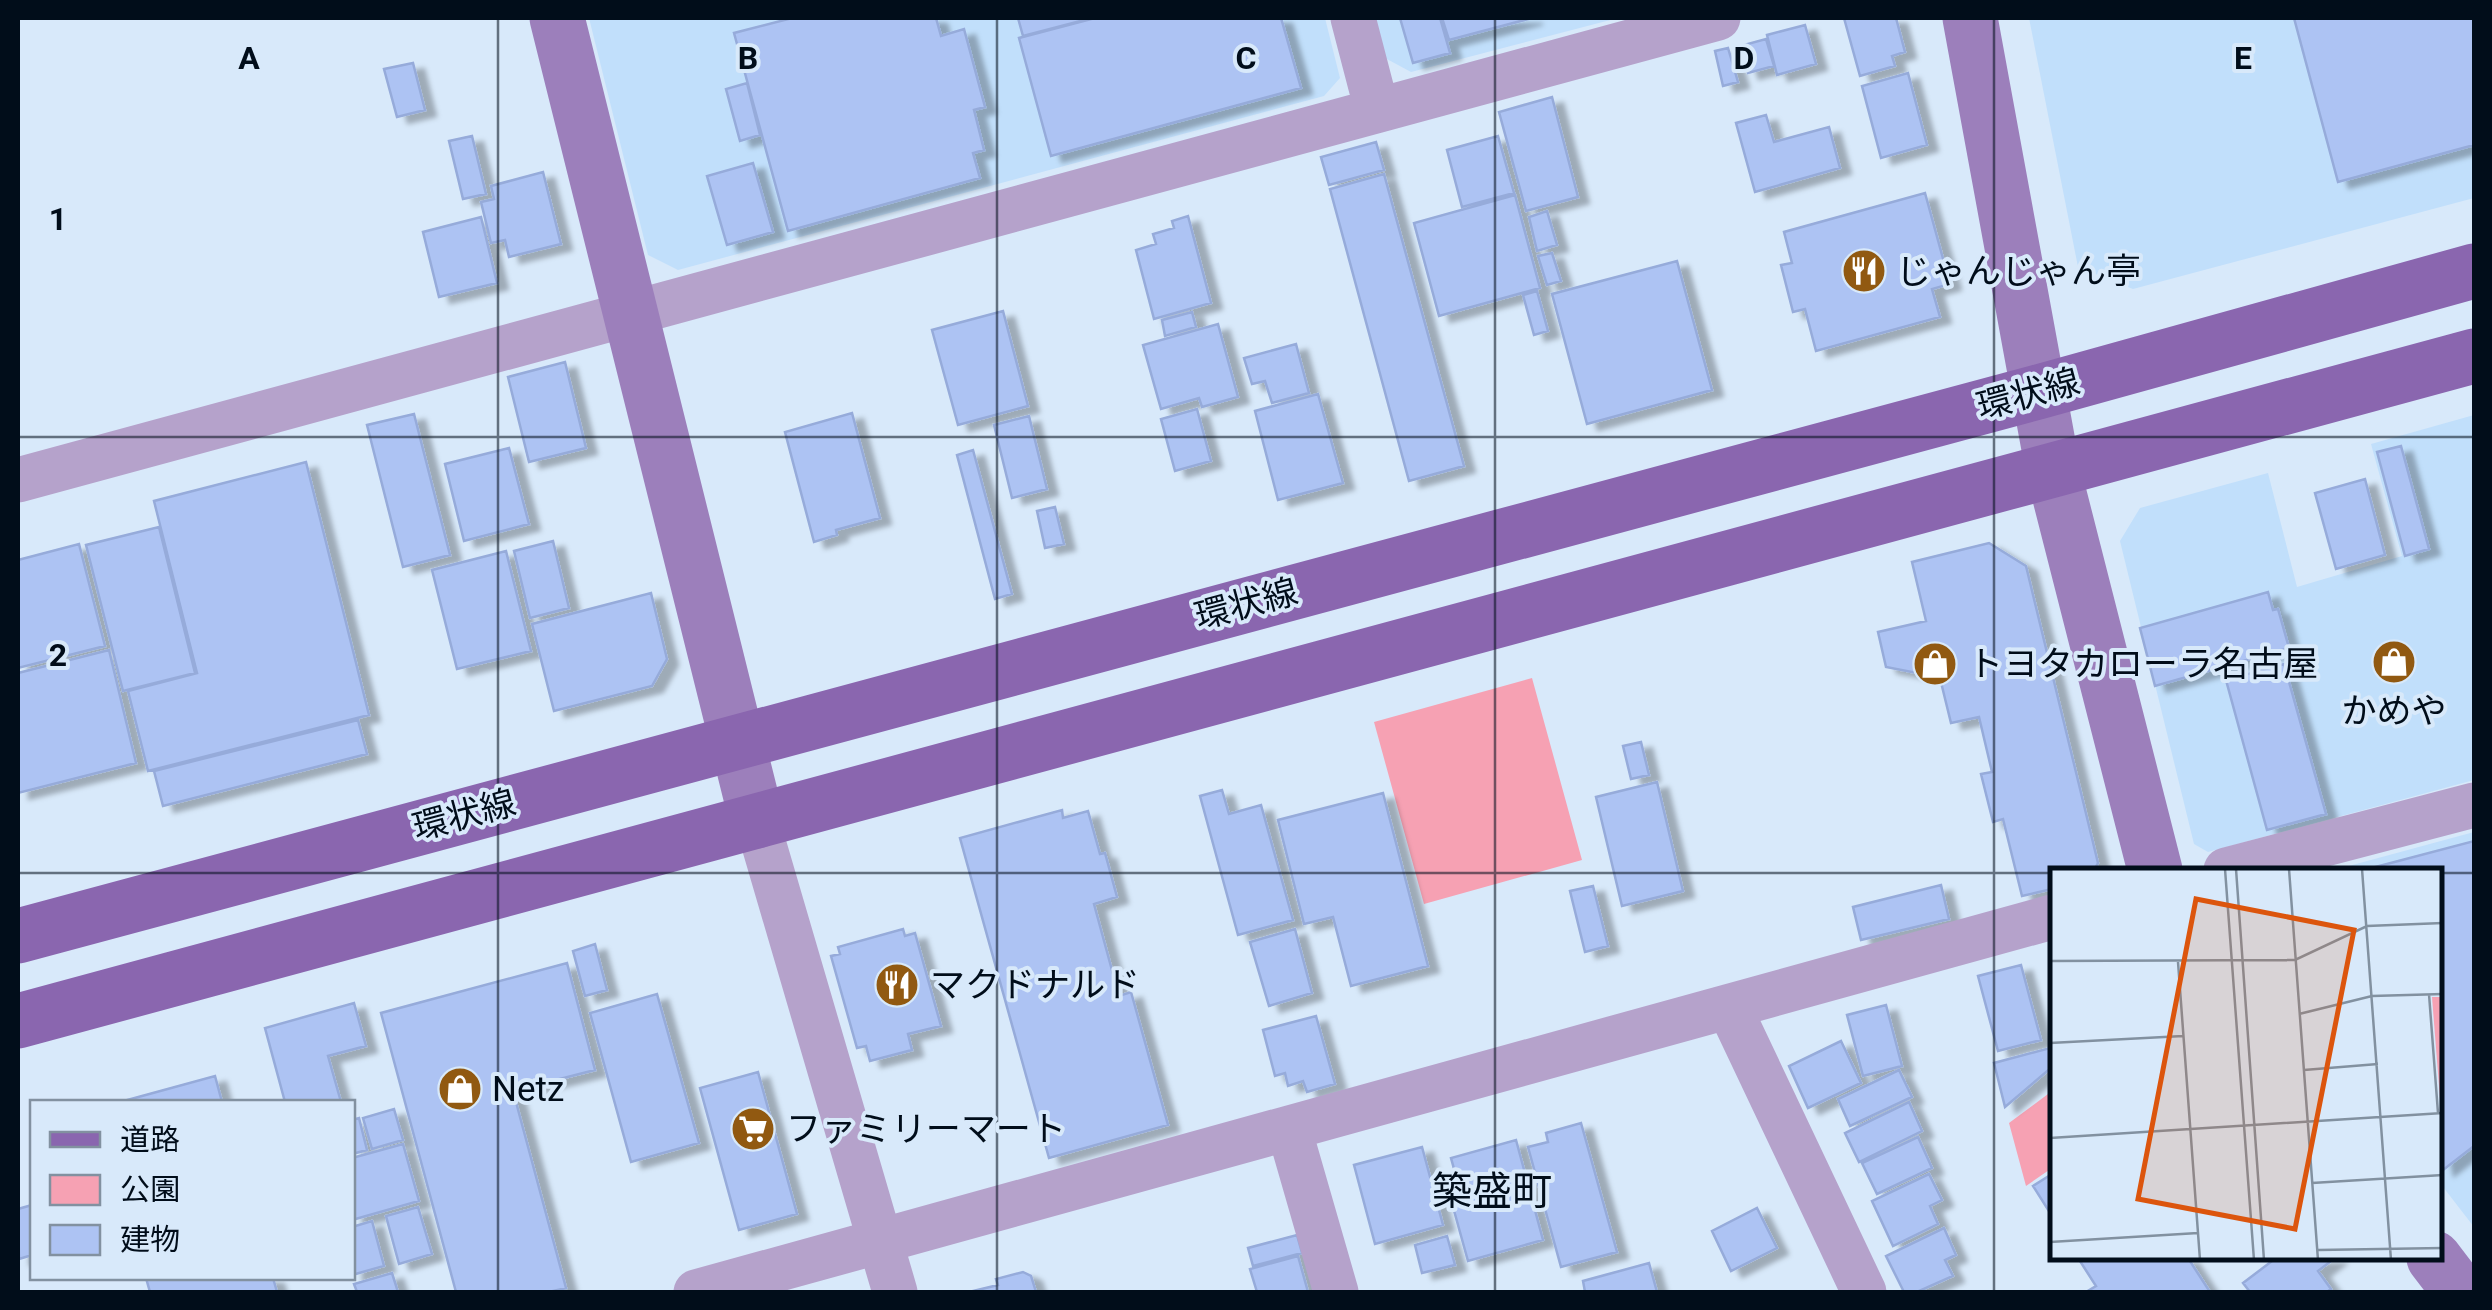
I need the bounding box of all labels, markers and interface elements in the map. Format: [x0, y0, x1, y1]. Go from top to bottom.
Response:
text: A [238, 39, 260, 77]
text: B [738, 39, 758, 77]
text: C [1236, 39, 1256, 77]
text: D [1734, 39, 1754, 77]
text: E [2234, 39, 2252, 77]
text: 1 [49, 200, 67, 238]
restaurant icon: じゃんじゃん亭 [1841, 248, 1887, 294]
place label: じゃんじゃん亭 [1896, 251, 2141, 292]
street label: 環状線 [1972, 361, 2084, 428]
street label: 環状線 [1190, 571, 1302, 638]
text: 2 [49, 636, 67, 674]
shop icon: かめや [2371, 639, 2417, 685]
shop icon: トヨタカローラ名古屋 [1912, 641, 1958, 687]
place label: トヨタカローラ名古屋 [1968, 644, 2318, 685]
place label: かめや [2341, 691, 2447, 732]
street label: 環状線 [408, 782, 520, 849]
inset map [2050, 868, 2442, 1260]
restaurant icon: マクドナルド [874, 962, 920, 1008]
place label: マクドナルド [930, 965, 1140, 1006]
shop icon: Netz [437, 1066, 483, 1112]
place label: Netz [492, 1069, 564, 1110]
legend [30, 1100, 355, 1280]
supermarket icon: ファミリーマート [730, 1106, 776, 1152]
place label: ファミリーマート [786, 1109, 1066, 1150]
text: 道路 [120, 1122, 180, 1157]
district label: 築盛町 [1432, 1168, 1552, 1215]
text: 公園 [120, 1172, 180, 1207]
text: 建物 [120, 1222, 180, 1257]

